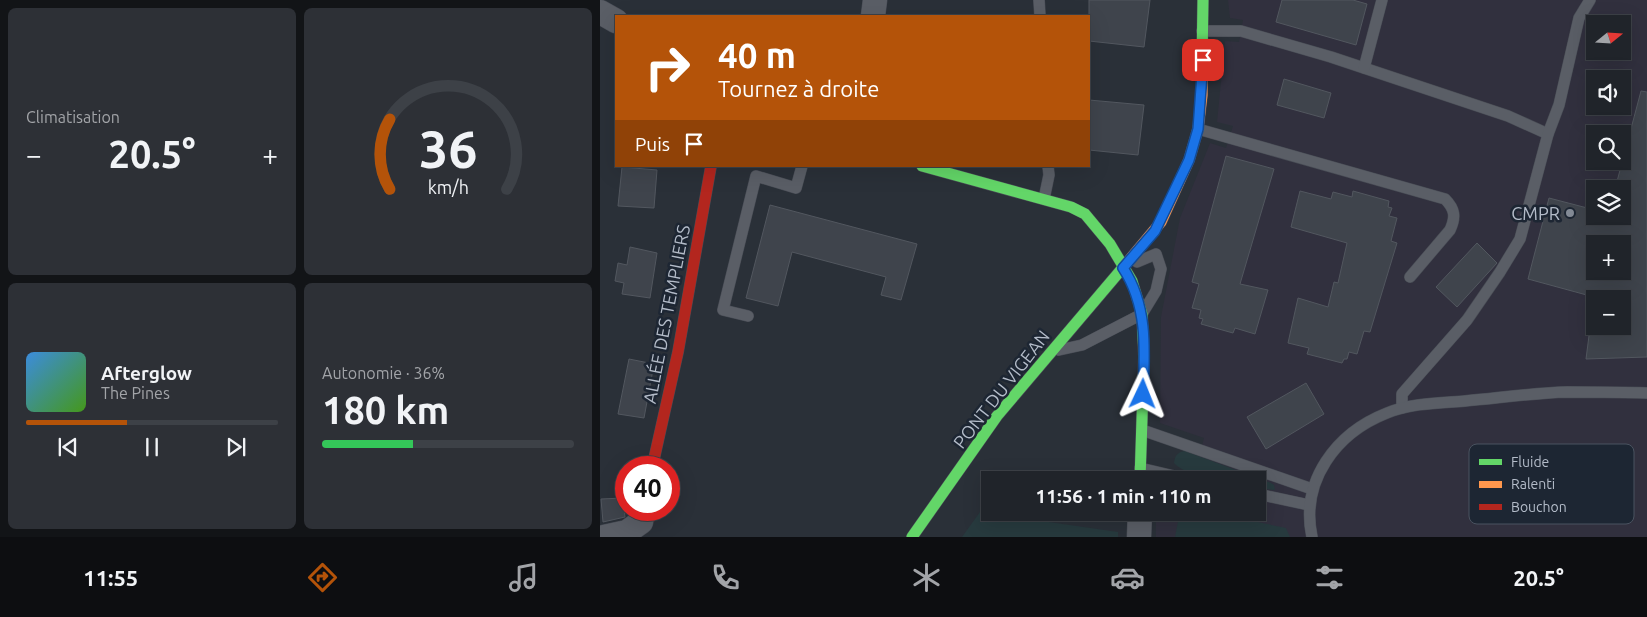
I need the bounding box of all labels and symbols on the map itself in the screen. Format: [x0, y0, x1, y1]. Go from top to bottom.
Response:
north arrow [1586, 15, 1631, 60]
pin [1182, 39, 1224, 81]
place label: CMPR [1511, 203, 1560, 223]
marker: CMPR [1564, 207, 1576, 219]
street label: ALLÉE DES TEMPLIERS [638, 223, 693, 405]
street label: PONT DU VIGEAN [949, 326, 1053, 452]
position arrow [1116, 367, 1168, 419]
legend [1469, 444, 1634, 524]
text: Fluide [1511, 454, 1549, 470]
speed limit sign: 40 [615, 456, 680, 521]
text: Ralenti [1511, 476, 1555, 492]
text: Bouchon [1511, 499, 1567, 515]

